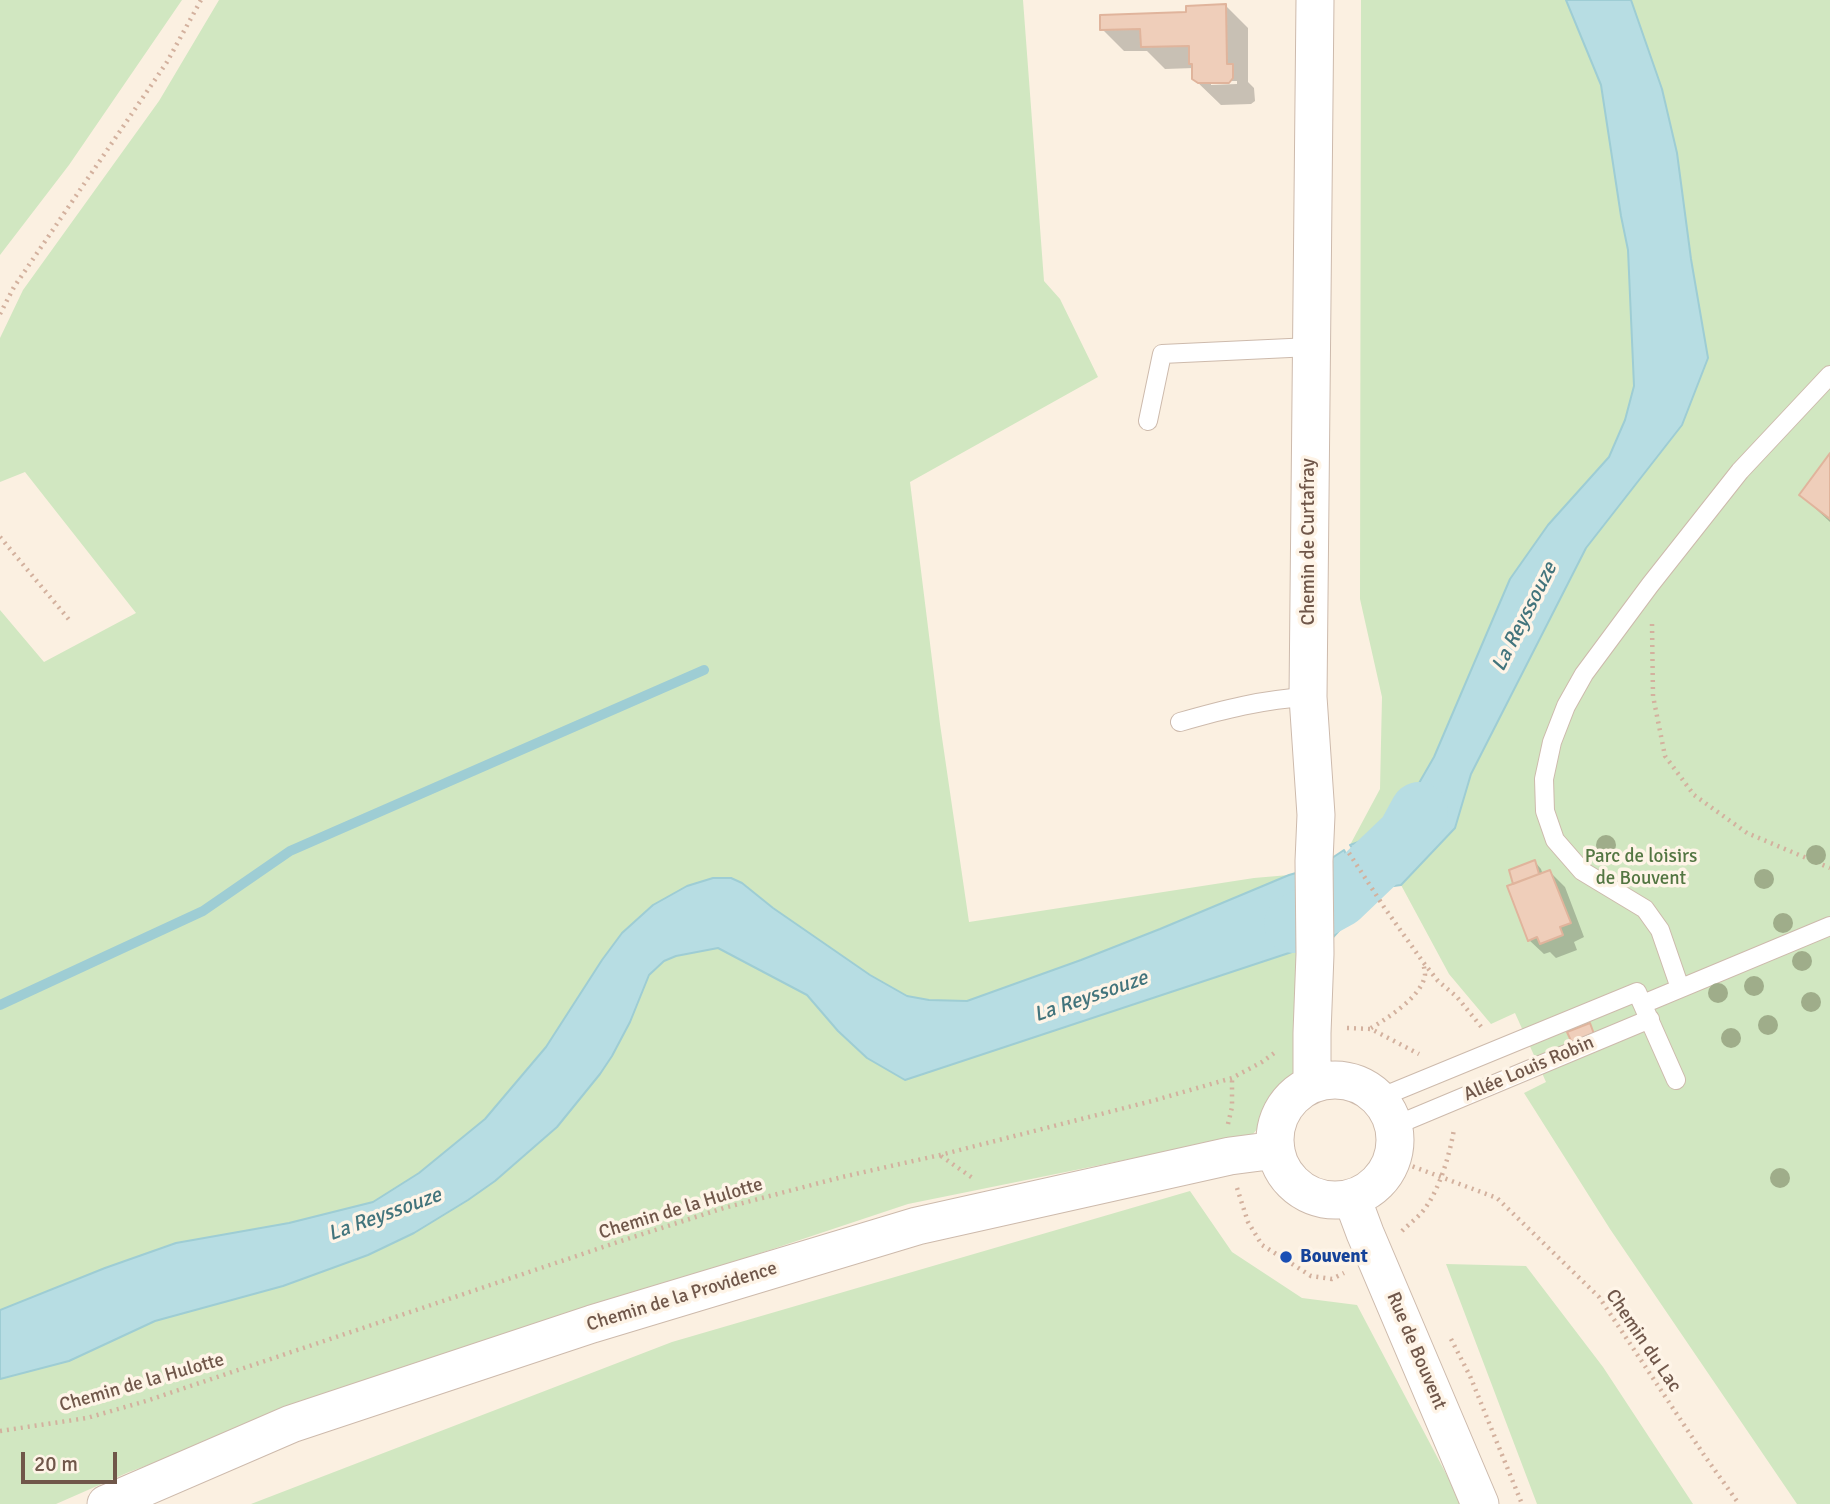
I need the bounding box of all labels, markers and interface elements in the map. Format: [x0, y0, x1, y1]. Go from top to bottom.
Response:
street label: Chemin de Curtafray [1298, 458, 1320, 626]
water label: La Reyssouze [1487, 558, 1563, 676]
park label: Parc de loisirs de Bouvent [1585, 846, 1697, 890]
water label: La Reyssouze [1031, 966, 1151, 1028]
street label: Allée Louis Robin [1460, 1031, 1598, 1107]
street label: Chemin de la Hulotte [596, 1173, 766, 1245]
water label: La Reyssouze [325, 1183, 445, 1247]
place label: Bouvent [1300, 1246, 1368, 1268]
marker: Bouvent [1278, 1249, 1294, 1265]
street label: Chemin de la Providence [584, 1257, 780, 1337]
street label: Chemin du Lac [1600, 1285, 1686, 1397]
street label: Rue de Bouvent [1381, 1289, 1451, 1413]
street label: Chemin de la Hulotte [57, 1349, 227, 1417]
scale bar [24, 1438, 121, 1482]
text: 20 m [34, 1451, 78, 1477]

